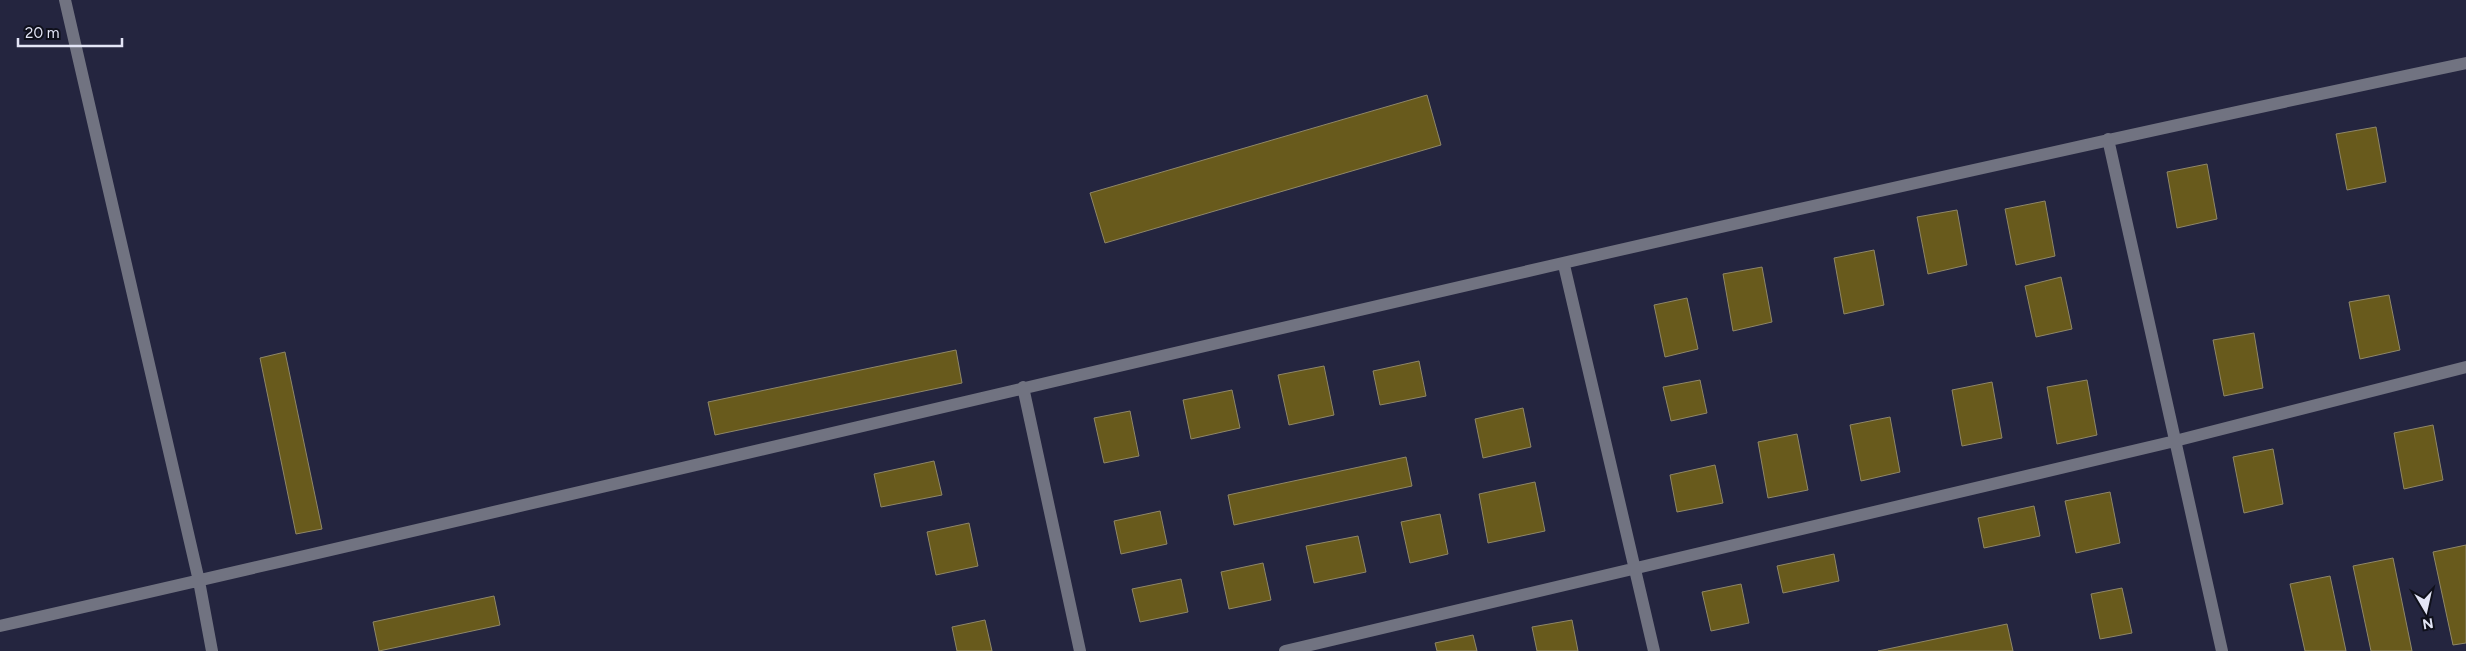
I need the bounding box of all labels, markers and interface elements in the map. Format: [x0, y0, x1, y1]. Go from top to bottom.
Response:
scale bar [18, 15, 121, 47]
text: 20 m [25, 24, 59, 42]
north arrow [2401, 586, 2451, 636]
text: N [2421, 614, 2435, 633]

